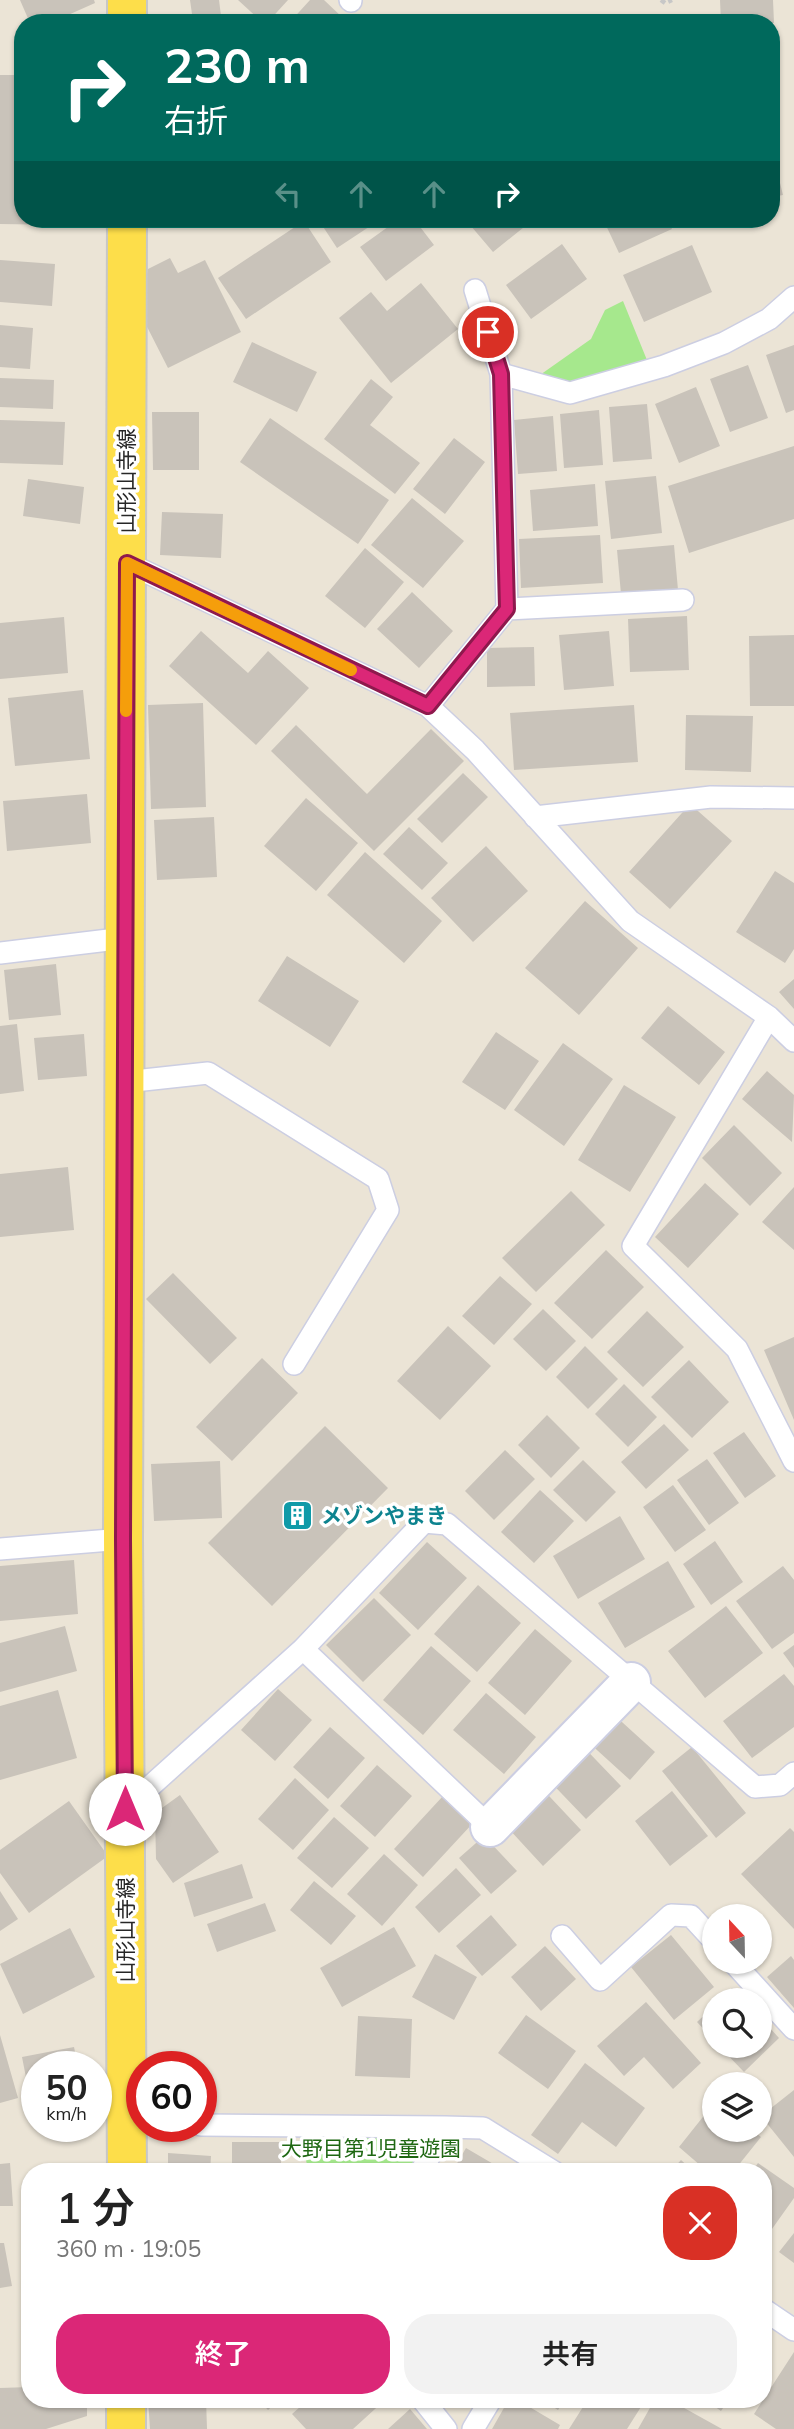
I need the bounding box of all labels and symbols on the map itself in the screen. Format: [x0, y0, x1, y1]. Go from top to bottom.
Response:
pin [458, 302, 518, 362]
street label: 山形山寺線 [113, 429, 139, 534]
building icon: メゾンやまき [281, 1499, 315, 1533]
place label: メゾンやまき [321, 1502, 447, 1528]
position arrow [88, 1772, 162, 1846]
street label: 山形山寺線 [112, 1878, 138, 1983]
north arrow [702, 1904, 772, 1974]
speed limit sign: 60 [126, 2051, 217, 2142]
park label: 大野目第1児童遊園 [281, 2135, 461, 2161]

